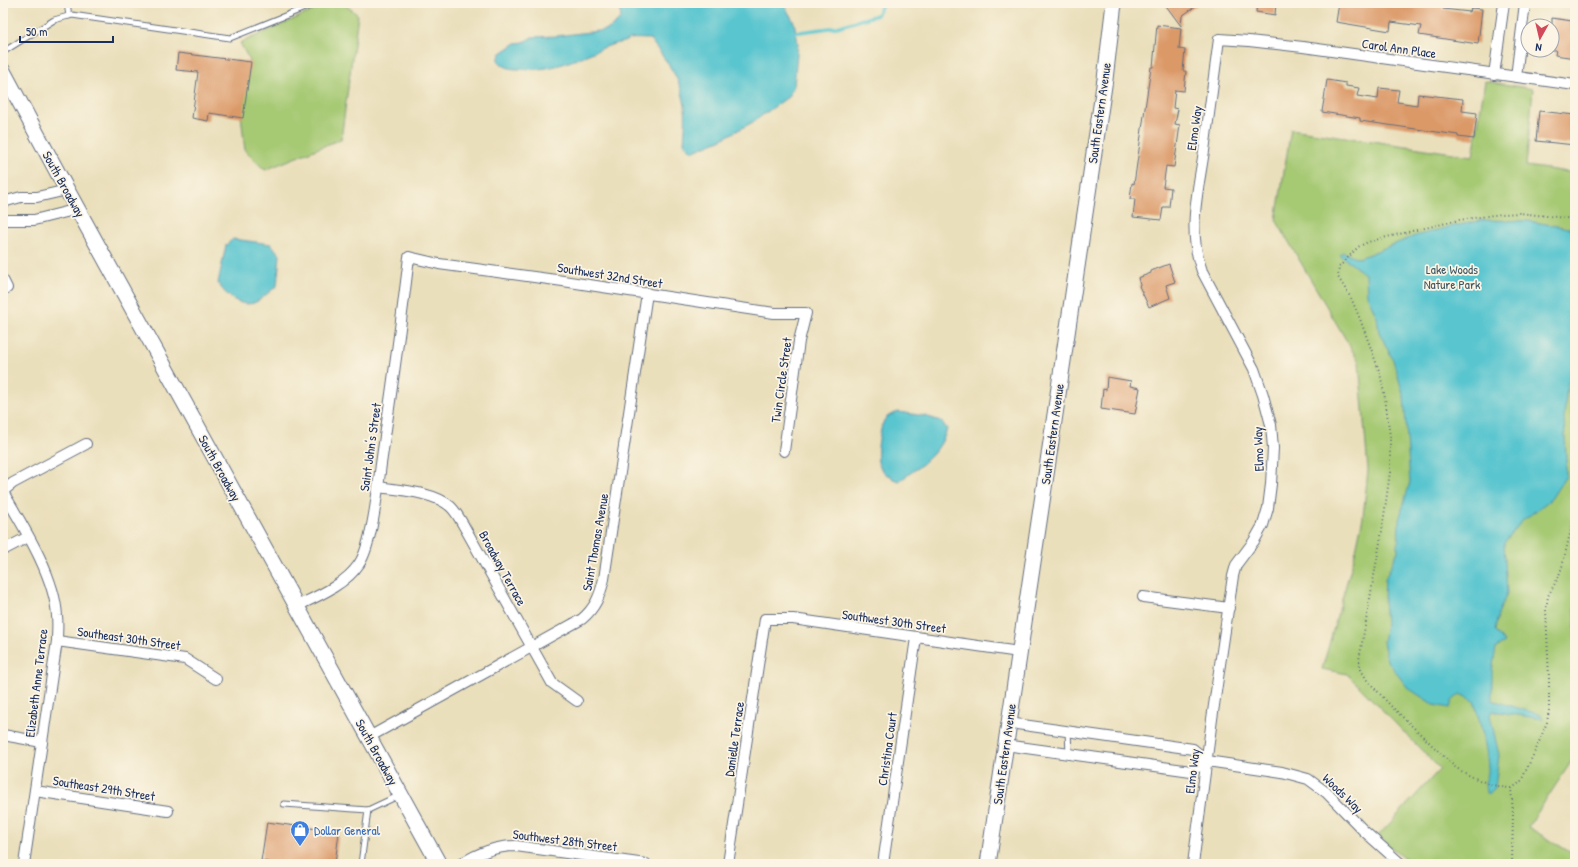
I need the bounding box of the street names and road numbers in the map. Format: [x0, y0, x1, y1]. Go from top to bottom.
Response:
street label: Carol Ann Place [1361, 34, 1437, 62]
street label: South Eastern Avenue [1083, 61, 1115, 165]
street label: Elmo Way [1182, 104, 1206, 151]
street label: South Broadway [38, 148, 90, 221]
street label: Southwest 32nd Street [556, 258, 664, 292]
street label: Twin Circle Street [766, 336, 796, 424]
street label: South Eastern Avenue [1036, 382, 1068, 486]
street label: Saint John's Street [355, 401, 385, 492]
street label: Elmo Way [1248, 426, 1268, 472]
street label: South Broadway [194, 432, 246, 505]
street label: Saint Thomas Avenue [578, 492, 612, 592]
street label: Broadway Terrace [475, 527, 531, 609]
street label: Southwest 30th Street [841, 605, 948, 637]
street label: Southeast 30th Street [76, 622, 182, 654]
street label: Elizabeth Anne Terrace [20, 628, 52, 738]
street label: Danielle Terrace [720, 700, 748, 778]
street label: South Eastern Avenue [988, 702, 1020, 806]
street label: Christina Court [873, 711, 901, 787]
street label: South Broadway [351, 716, 403, 789]
street label: Elmo Way [1180, 747, 1204, 794]
street label: Woods Way [1319, 769, 1368, 817]
street label: Southeast 29th Street [52, 771, 157, 805]
street label: Southwest 28th Street [512, 825, 619, 855]

